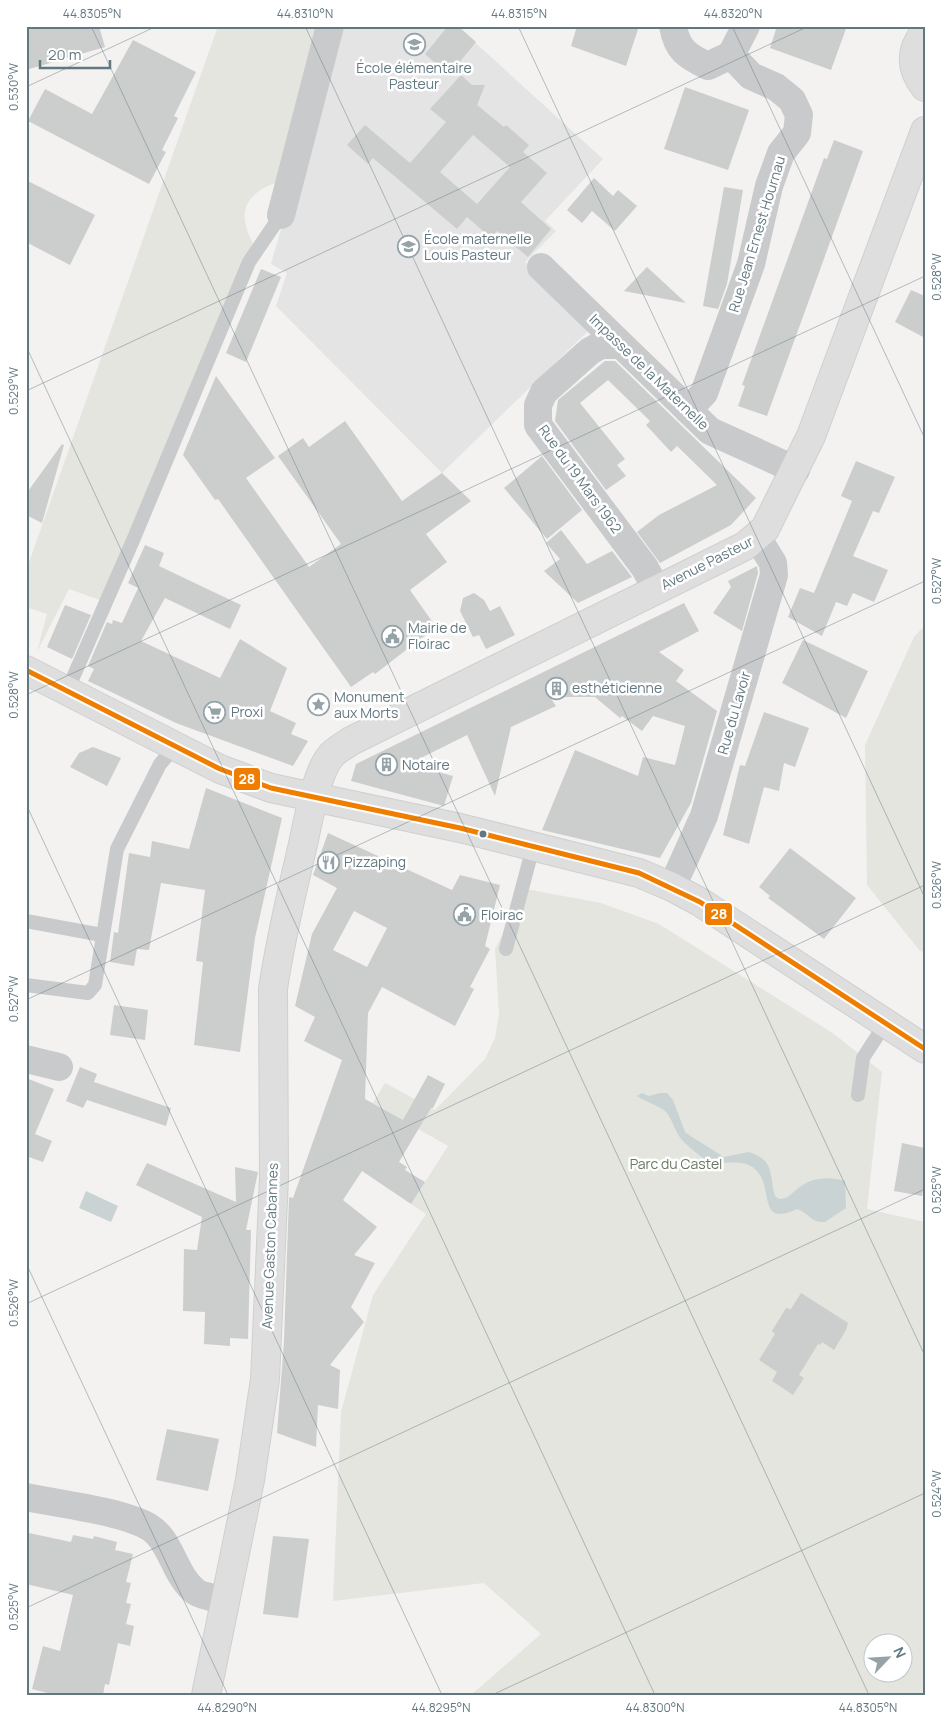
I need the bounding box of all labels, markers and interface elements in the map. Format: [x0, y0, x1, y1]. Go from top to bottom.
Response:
text: 44.8305°N [63, 5, 121, 22]
text: 44.8310°N [277, 5, 333, 22]
text: 44.8315°N [491, 5, 547, 22]
text: 44.8320°N [704, 5, 762, 22]
school or university icon: École élémentaire Pasteur [402, 33, 426, 57]
scale bar [40, 38, 110, 70]
text: 20 m [48, 44, 81, 65]
place label: École élémentaire Pasteur [356, 58, 472, 93]
text: 0.530°W [5, 62, 22, 111]
street label: Rue Jean Ernest Hournau [724, 153, 789, 314]
place label: École maternelle Louis Pasteur [424, 229, 531, 264]
school or university icon: École maternelle Louis Pasteur [396, 235, 420, 259]
text: 0.528°W [928, 253, 945, 301]
street label: Impasse de la Maternelle [585, 309, 713, 434]
text: 0.529°W [5, 366, 22, 415]
street label: Rue du 19 Mars 1962 [535, 421, 626, 537]
street label: Avenue Pasteur [658, 531, 756, 594]
text: 0.527°W [928, 557, 945, 604]
place label: Mairie de Floirac [408, 618, 467, 653]
public building icon: Mairie de Floirac [380, 624, 404, 648]
street label: Rue du Lavoir [713, 669, 754, 757]
text: 0.528°W [5, 671, 22, 719]
building icon: esthéticienne [544, 676, 568, 700]
place label: esthéticienne [572, 678, 662, 697]
place label: Monument aux Morts [334, 687, 405, 722]
place icon: Monument aux Morts [306, 693, 330, 717]
supermarket icon: Proxi [203, 700, 227, 724]
place label: Proxi [231, 702, 263, 721]
building icon: Notaire [374, 753, 398, 777]
place label: Notaire [402, 755, 450, 774]
line badge: 28 [233, 767, 261, 791]
text: 28 [239, 769, 255, 788]
unlabelled marker [478, 829, 488, 839]
restaurant icon: Pizzaping [316, 850, 340, 874]
place label: Pizzaping [344, 852, 406, 871]
text: 0.526°W [928, 860, 945, 909]
line badge: 28 [704, 902, 733, 926]
public building icon: Floirac [453, 903, 477, 927]
text: 28 [711, 904, 727, 923]
place label: Floirac [481, 905, 523, 924]
text: 0.527°W [5, 975, 22, 1022]
park label: Parc du Castel [630, 1154, 722, 1173]
street label: Avenue Gaston Cabannes [257, 1162, 282, 1329]
text: 0.525°W [928, 1166, 945, 1214]
text: 0.526°W [5, 1278, 22, 1327]
text: 0.524°W [928, 1470, 945, 1518]
text: 0.525°W [5, 1583, 22, 1631]
north arrow [864, 1634, 914, 1684]
text: N [889, 1644, 911, 1661]
text: 44.8290°N [197, 1699, 257, 1716]
text: 44.8295°N [412, 1699, 470, 1716]
text: 44.8300°N [626, 1699, 684, 1716]
text: 44.8305°N [839, 1699, 897, 1716]

